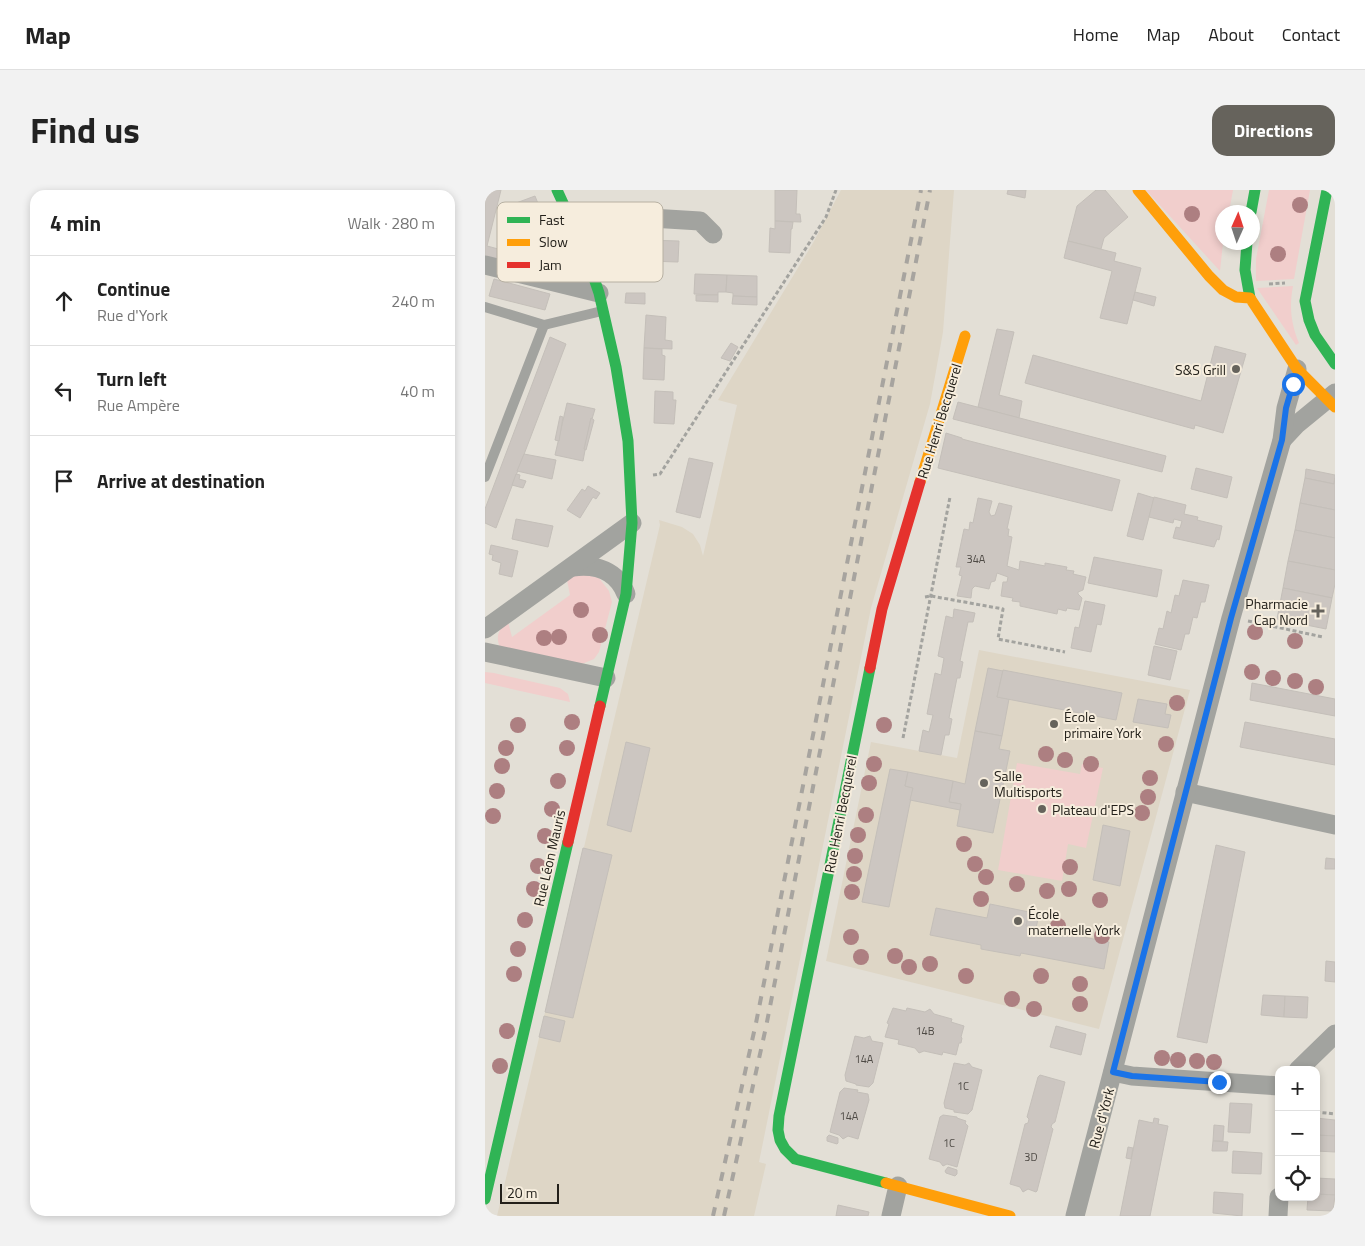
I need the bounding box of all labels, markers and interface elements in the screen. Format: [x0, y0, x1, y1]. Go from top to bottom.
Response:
text: Map [25, 17, 71, 53]
text: Home [1073, 21, 1119, 48]
text: Map [1147, 21, 1180, 48]
text: About [1208, 21, 1254, 48]
text: Contact [1282, 21, 1340, 48]
text: Find us [30, 103, 140, 157]
button: Directions [1212, 105, 1335, 156]
legend [497, 202, 663, 282]
north arrow [1215, 205, 1260, 250]
text: 4 min [50, 207, 101, 239]
text: Fast [539, 209, 564, 230]
text: Walk · 280 m [347, 211, 435, 235]
text: Slow [539, 231, 568, 252]
text: Jam [539, 254, 562, 275]
text: Continue [97, 274, 170, 303]
icon: ahead [50, 287, 78, 315]
text: 240 m [391, 289, 435, 313]
text: Rue d'York [97, 303, 168, 327]
place label: S&S Grill [1175, 359, 1226, 380]
street label: Rue Henri Becquerel [911, 361, 967, 481]
marker: S&S Grill [1230, 363, 1242, 375]
text: Turn left [97, 364, 167, 393]
route start [1282, 373, 1305, 396]
icon: left [50, 377, 78, 405]
text: 40 m [400, 379, 435, 403]
text: Rue Ampère [97, 393, 180, 417]
text: Arrive at destination [97, 466, 265, 495]
icon: arrive [50, 467, 78, 495]
house number: 34A [967, 551, 986, 567]
place label: Pharmacie Cap Nord [1245, 593, 1308, 630]
marker: Pharmacie Cap Nord [1312, 605, 1324, 617]
place label: École primaire York [1064, 706, 1142, 743]
marker: École primaire York [1048, 718, 1060, 730]
street label: Rue Henri Becquerel [818, 753, 862, 875]
place label: Salle Multisports [994, 765, 1062, 802]
marker: Salle Multisports [978, 777, 990, 789]
place label: Plateau d'EPS [1052, 799, 1134, 820]
marker: Plateau d'EPS [1036, 803, 1048, 815]
street label: Rue Léon Mauris [528, 808, 570, 908]
place label: École maternelle York [1028, 903, 1121, 940]
marker: École maternelle York [1012, 915, 1024, 927]
house number: 14B [915, 1023, 935, 1039]
house number: 14A [855, 1051, 874, 1067]
map controls [1275, 1066, 1320, 1201]
button: + [1275, 1066, 1320, 1111]
route end [1208, 1071, 1231, 1094]
house number: 1C [957, 1078, 969, 1094]
street label: Rue d'York [1083, 1085, 1119, 1151]
house number: 14A [840, 1108, 859, 1124]
button: − [1275, 1111, 1320, 1156]
house number: 1C [943, 1135, 955, 1151]
house number: 3D [1024, 1149, 1038, 1165]
button: locate [1275, 1156, 1320, 1201]
scale bar [500, 1181, 559, 1204]
text: 20 m [507, 1182, 537, 1203]

